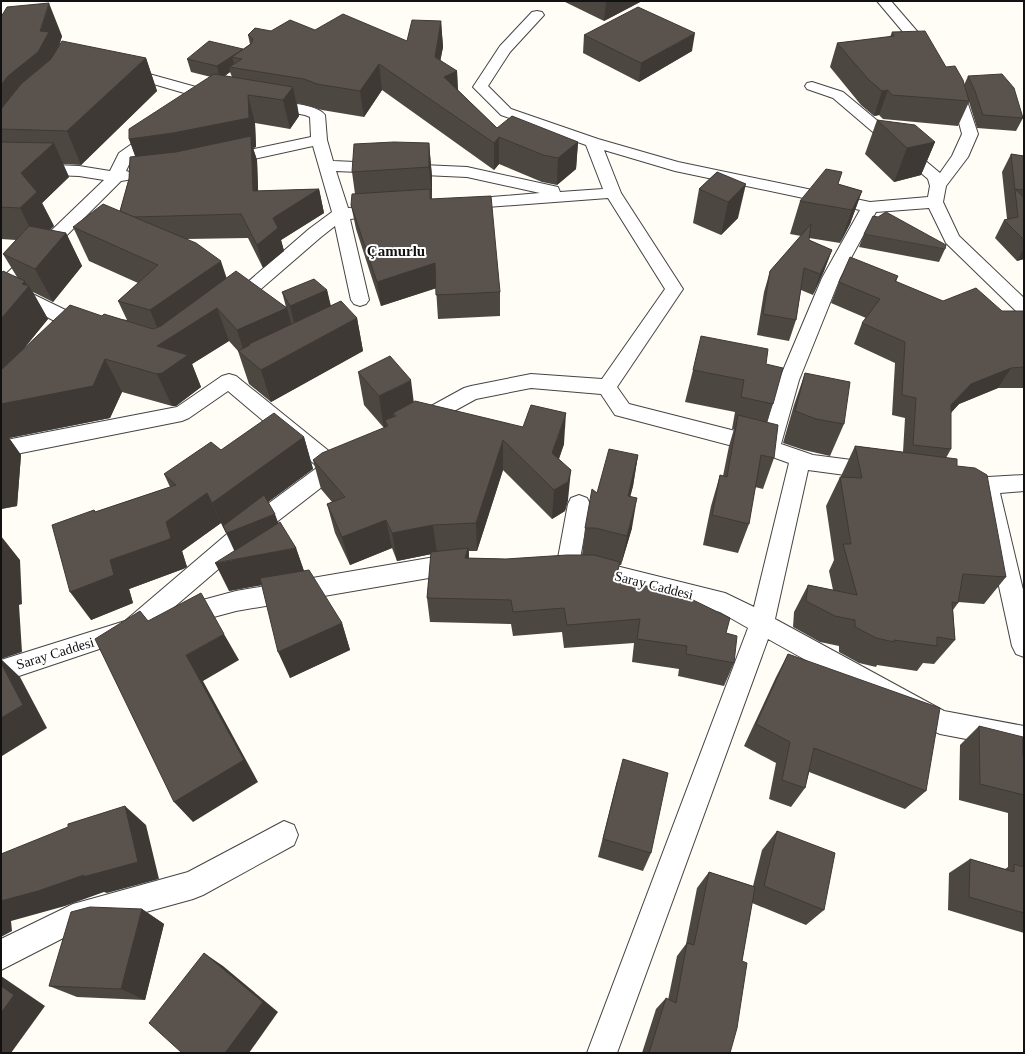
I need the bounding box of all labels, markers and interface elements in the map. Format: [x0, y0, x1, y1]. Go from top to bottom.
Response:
district label: Çamurlu [367, 243, 425, 259]
street label: Saray Caddesi [613, 568, 695, 603]
street label: Saray Caddesi [14, 635, 96, 672]

